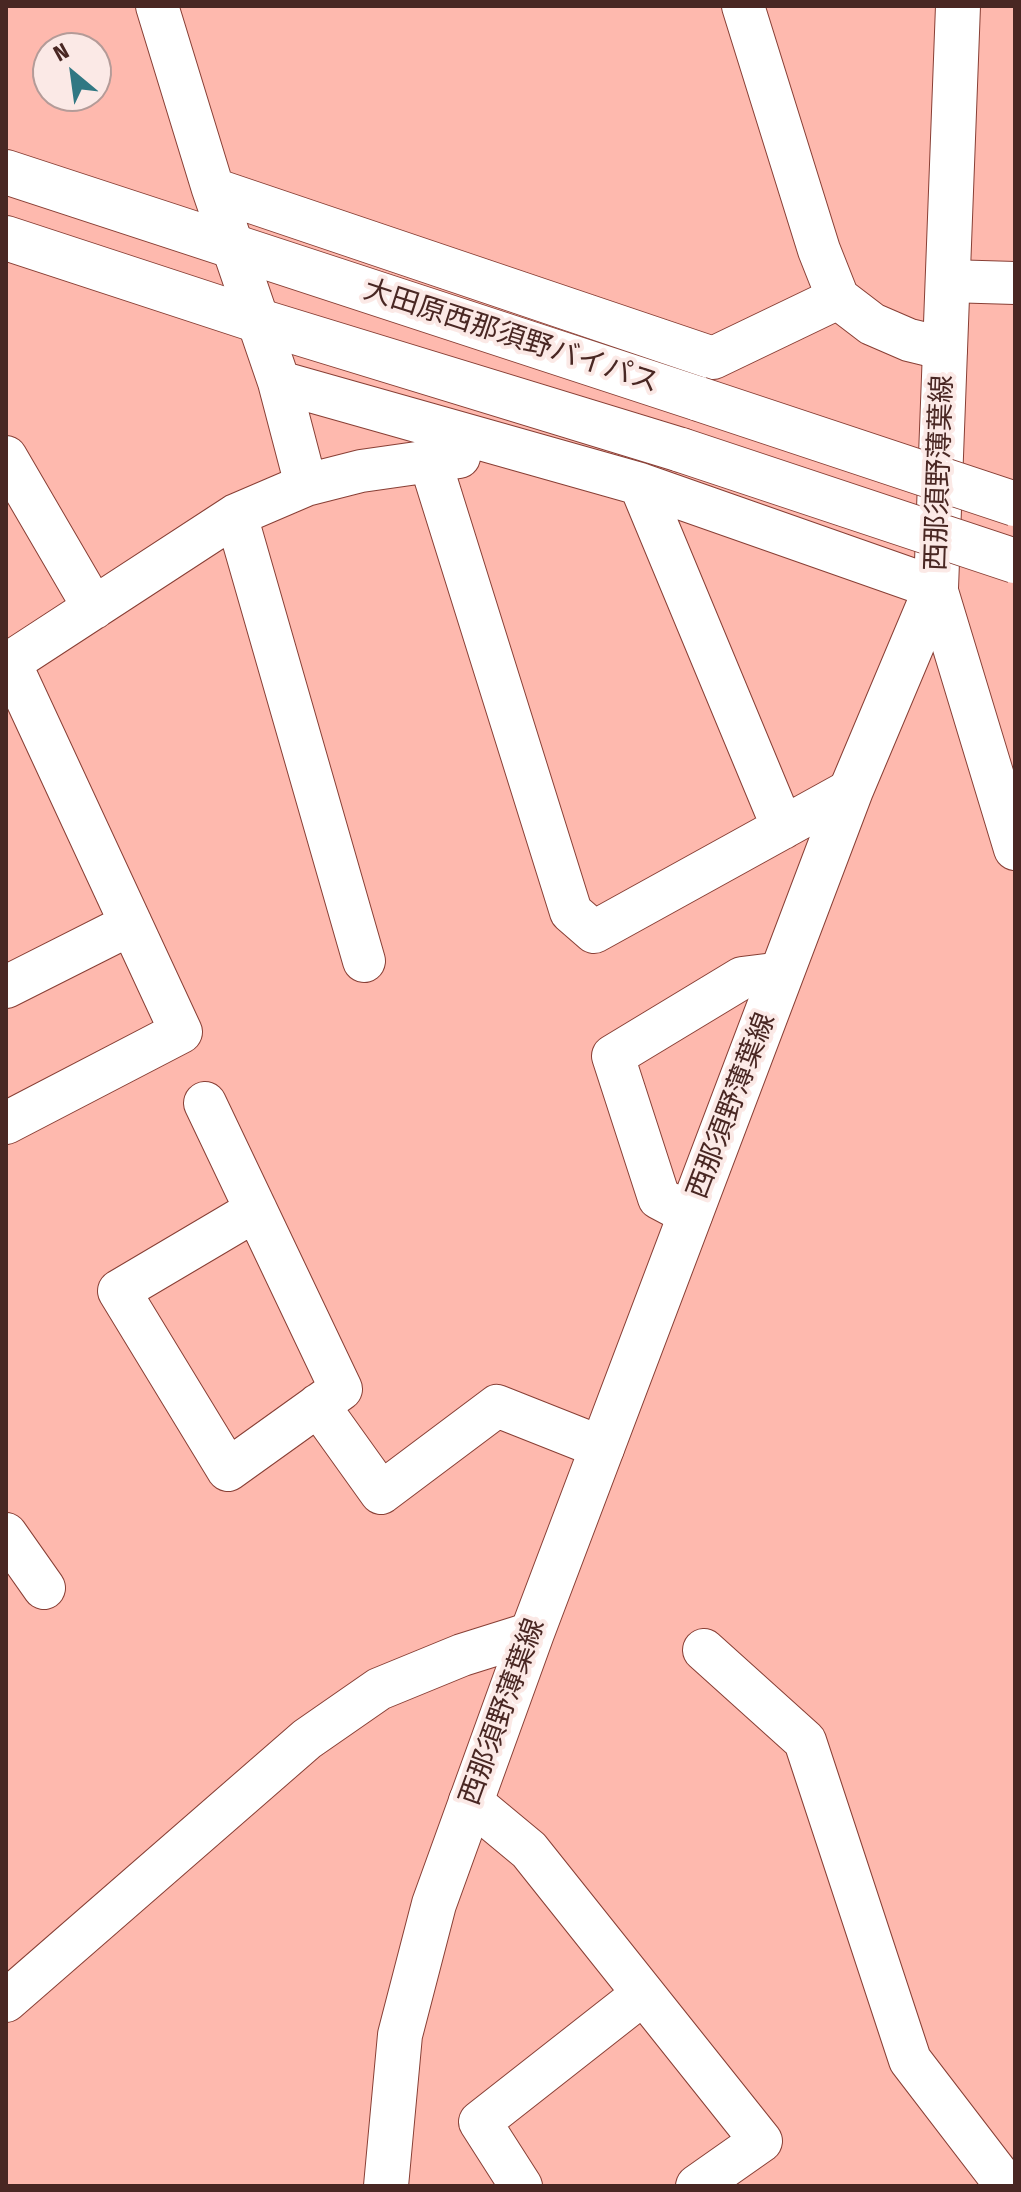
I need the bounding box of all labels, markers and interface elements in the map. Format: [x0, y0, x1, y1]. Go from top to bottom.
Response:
north arrow [32, 32, 112, 112]
text: N [49, 37, 73, 67]
street label: 大田原西那須野バイパス [359, 273, 663, 401]
street label: 西那須野薄葉線 [920, 374, 960, 572]
street label: 西那須野薄葉線 [681, 1008, 783, 1204]
street label: 西那須野薄葉線 [454, 1614, 552, 1810]

